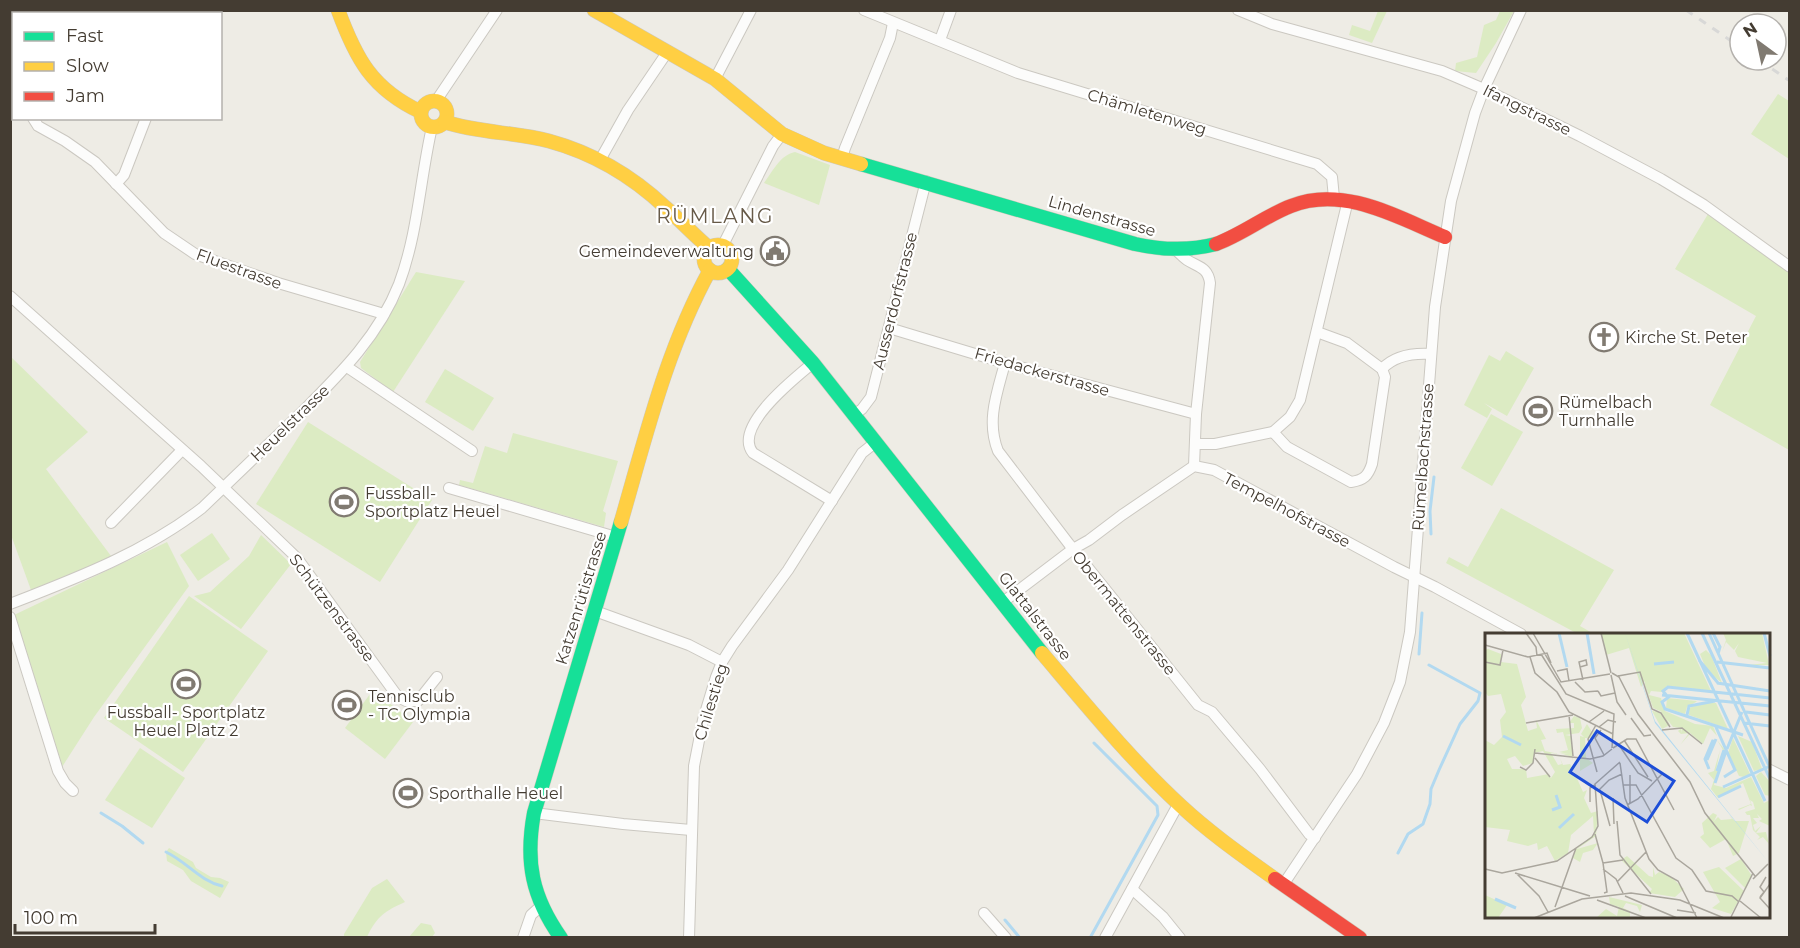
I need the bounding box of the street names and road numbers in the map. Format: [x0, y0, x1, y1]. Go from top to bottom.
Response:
street label: Ifangstrasse [1480, 80, 1574, 140]
street label: Chämletenweg [1085, 85, 1209, 139]
street label: Lindenstrasse [1046, 192, 1158, 240]
street label: Ausserdorfstrasse [869, 230, 921, 372]
street label: Fluestrasse [194, 245, 284, 293]
street label: Friedackerstrasse [972, 344, 1112, 400]
street label: Heuelstrasse [247, 381, 333, 465]
street label: Rümelbachstrasse [1408, 383, 1438, 531]
street label: Tempelhofstrasse [1220, 469, 1354, 551]
street label: Katzenrütistrasse [552, 529, 610, 667]
street label: Obermattenstrasse [1068, 547, 1180, 679]
street label: Schützenstrasse [285, 550, 379, 666]
street label: Glattalstrasse [995, 568, 1075, 664]
street label: Chilestieg [690, 661, 732, 743]

